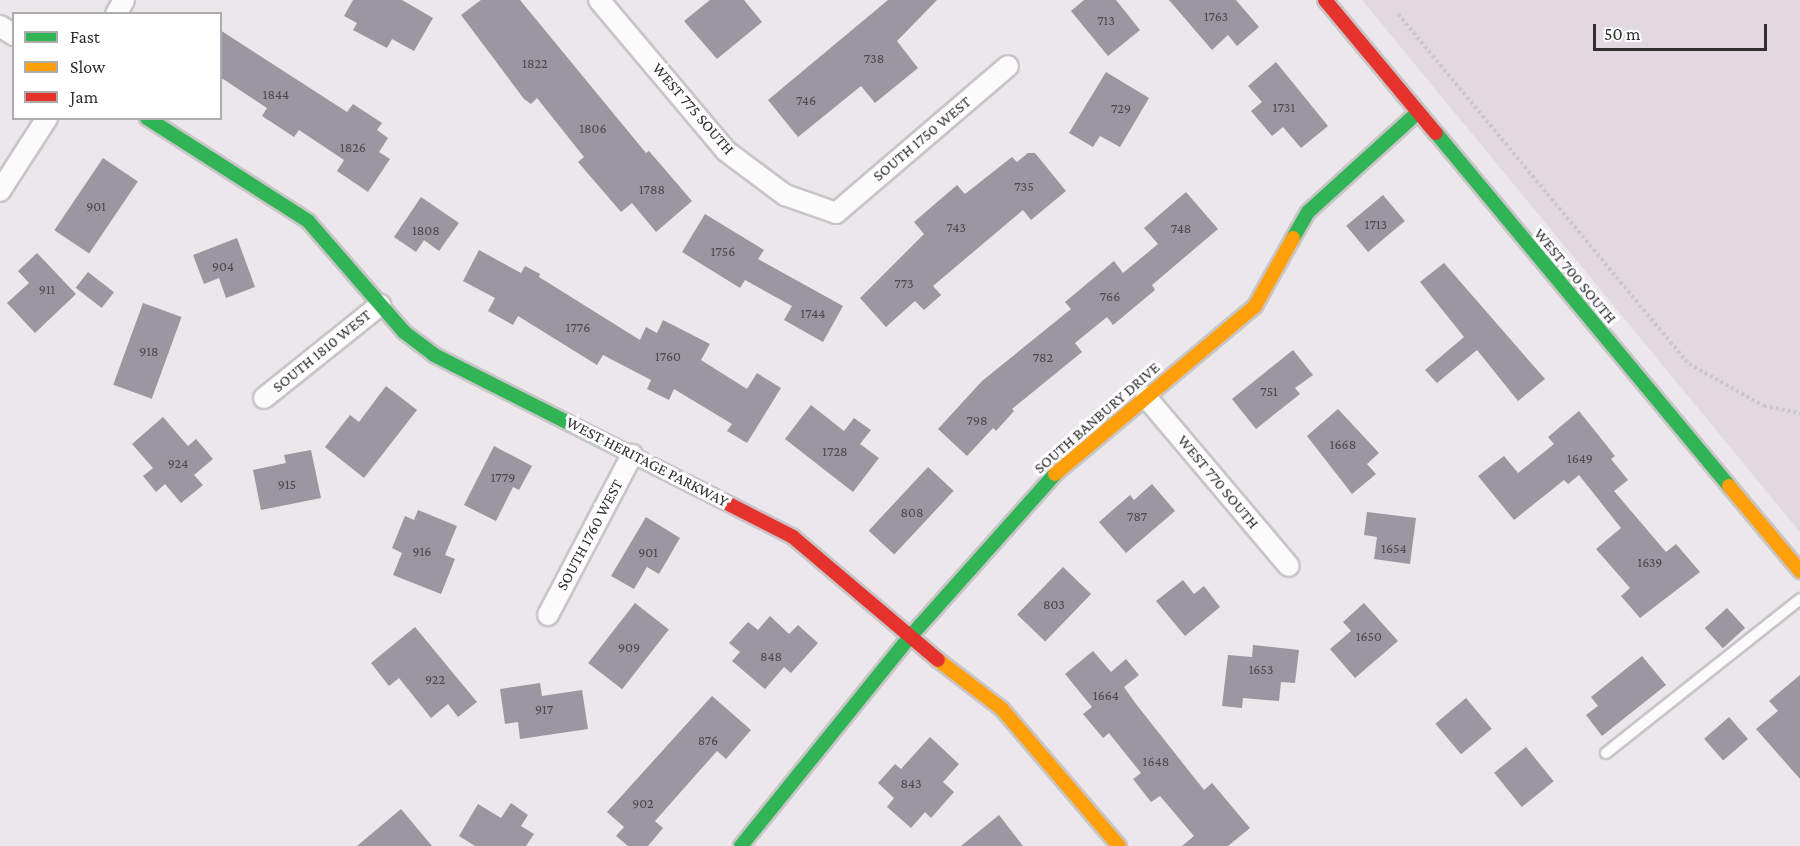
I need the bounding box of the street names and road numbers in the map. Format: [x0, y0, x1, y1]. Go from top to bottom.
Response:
street label: WEST 775 SOUTH [648, 59, 738, 159]
street label: SOUTH 1750 WEST [869, 92, 975, 186]
street label: WEST 700 SOUTH [1530, 224, 1620, 328]
street label: SOUTH 1810 WEST [269, 305, 375, 397]
street label: SOUTH BANBURY DRIVE [1030, 358, 1164, 478]
street label: WEST HERITAGE PARKWAY [563, 413, 731, 511]
street label: WEST 770 SOUTH [1173, 431, 1263, 533]
street label: SOUTH 1760 WEST [553, 476, 627, 594]

